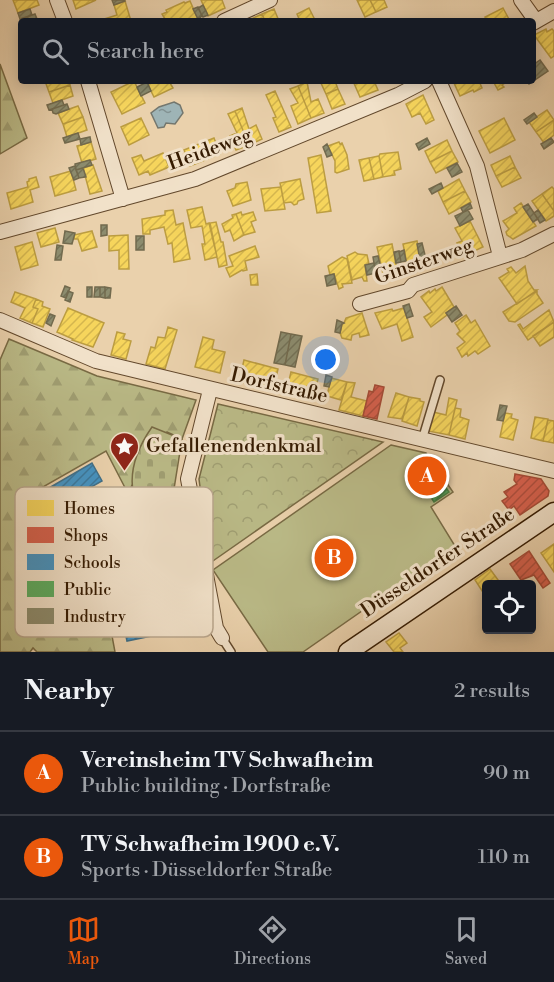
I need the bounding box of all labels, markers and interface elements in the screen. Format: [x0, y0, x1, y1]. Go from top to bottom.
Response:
search box [18, 18, 536, 84]
icon: search [39, 35, 72, 68]
text: Search here [87, 38, 204, 65]
street label: Heideweg [164, 123, 256, 177]
street label: Ginsterweg [371, 233, 477, 291]
your location [311, 345, 340, 374]
street label: Dorfstraße [228, 363, 330, 409]
place icon: Gefallenendenkmal [109, 430, 141, 472]
place label: Gefallenendenkmal [146, 434, 322, 459]
pin: A [408, 454, 446, 498]
legend [15, 487, 213, 637]
text: Homes [64, 499, 115, 519]
street label: Düsseldorfer Straße [356, 502, 520, 624]
text: Shops [64, 526, 108, 546]
pin: B [314, 536, 354, 580]
text: Schools [64, 553, 120, 573]
text: Public [64, 580, 111, 600]
map controls [482, 580, 536, 634]
button: locate [482, 580, 536, 634]
text: Industry [64, 607, 126, 627]
text: Nearby [24, 675, 114, 707]
text: 2 results [454, 679, 530, 704]
text: Vereinsheim TV Schwafheim [81, 747, 374, 774]
text: A [36, 761, 51, 786]
text: 90 m [483, 761, 530, 786]
text: Public building · Dorfstraße [81, 774, 331, 799]
text: TV Schwafheim 1900 e.V. [81, 831, 340, 858]
text: B [36, 845, 51, 870]
text: 110 m [478, 845, 530, 870]
text: Sports · Düsseldorfer Straße [81, 858, 332, 883]
tab: Map [67, 913, 100, 969]
tab: Directions [234, 913, 311, 969]
tab: Saved [445, 913, 487, 969]

